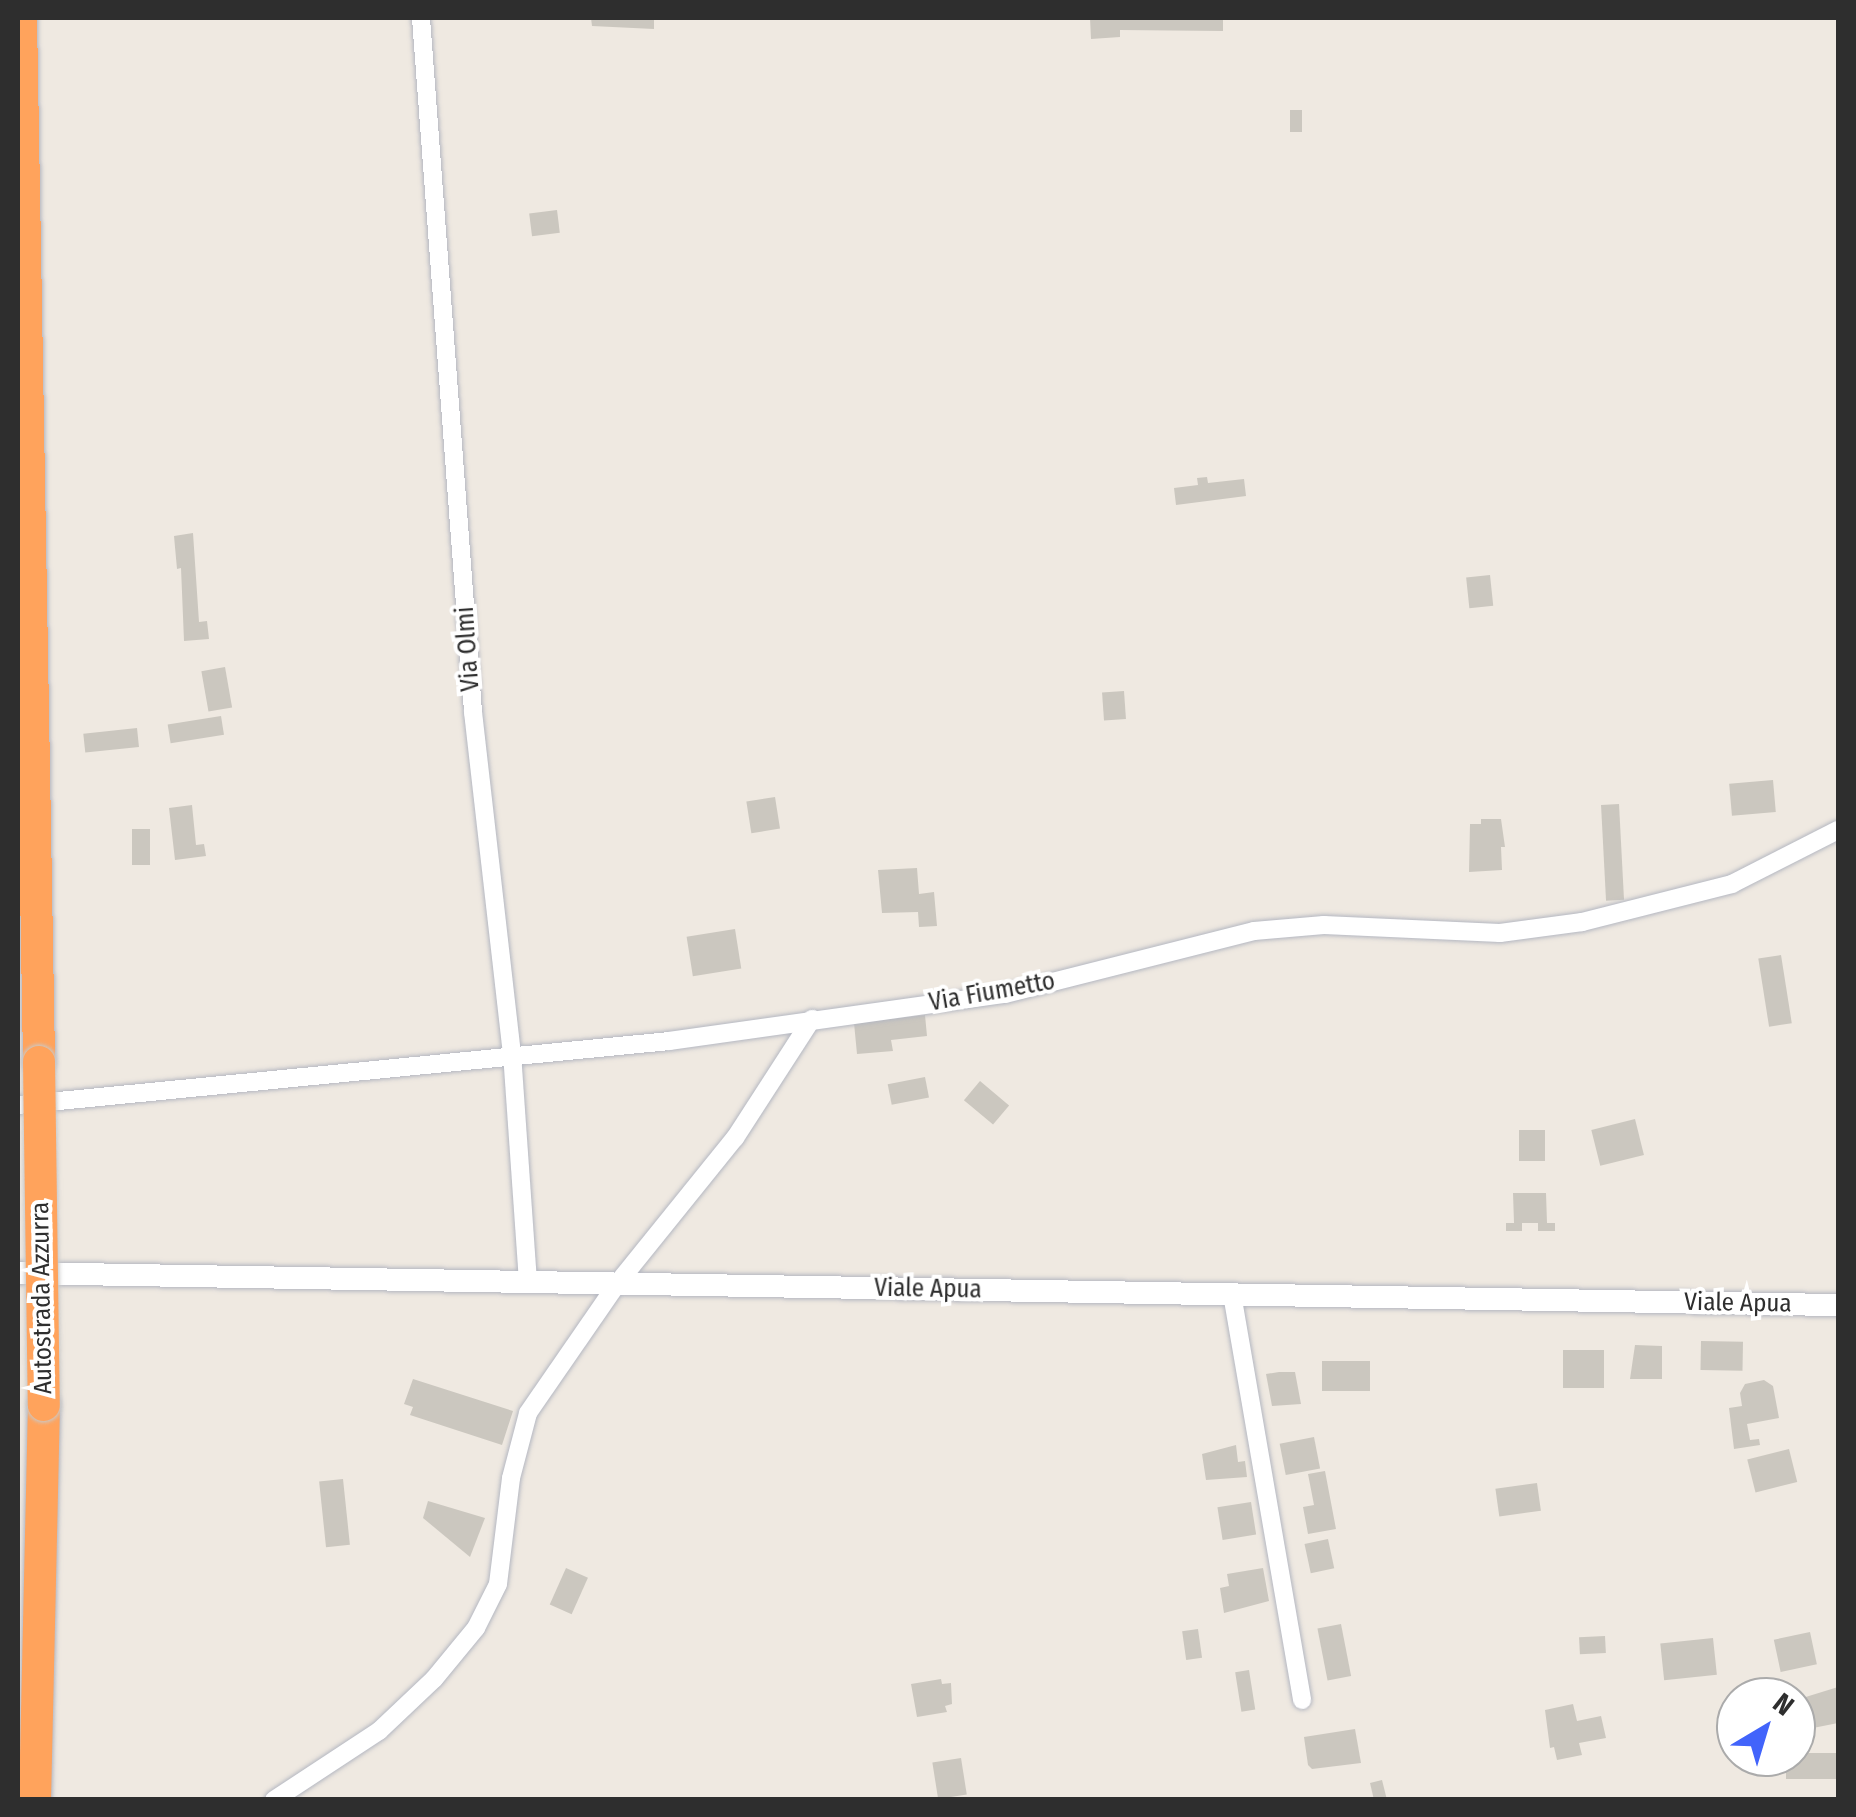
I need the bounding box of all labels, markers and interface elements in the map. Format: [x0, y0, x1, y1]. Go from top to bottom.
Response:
street label: Via Olmi [450, 606, 486, 692]
street label: Via Fiumetto [927, 966, 1057, 1018]
street label: Autostrada Azzurra [25, 1202, 59, 1394]
street label: Viale Apua [874, 1273, 982, 1305]
street label: Viale Apua [1684, 1287, 1792, 1319]
north arrow [1716, 1677, 1816, 1777]
text: N [1767, 1686, 1800, 1723]

